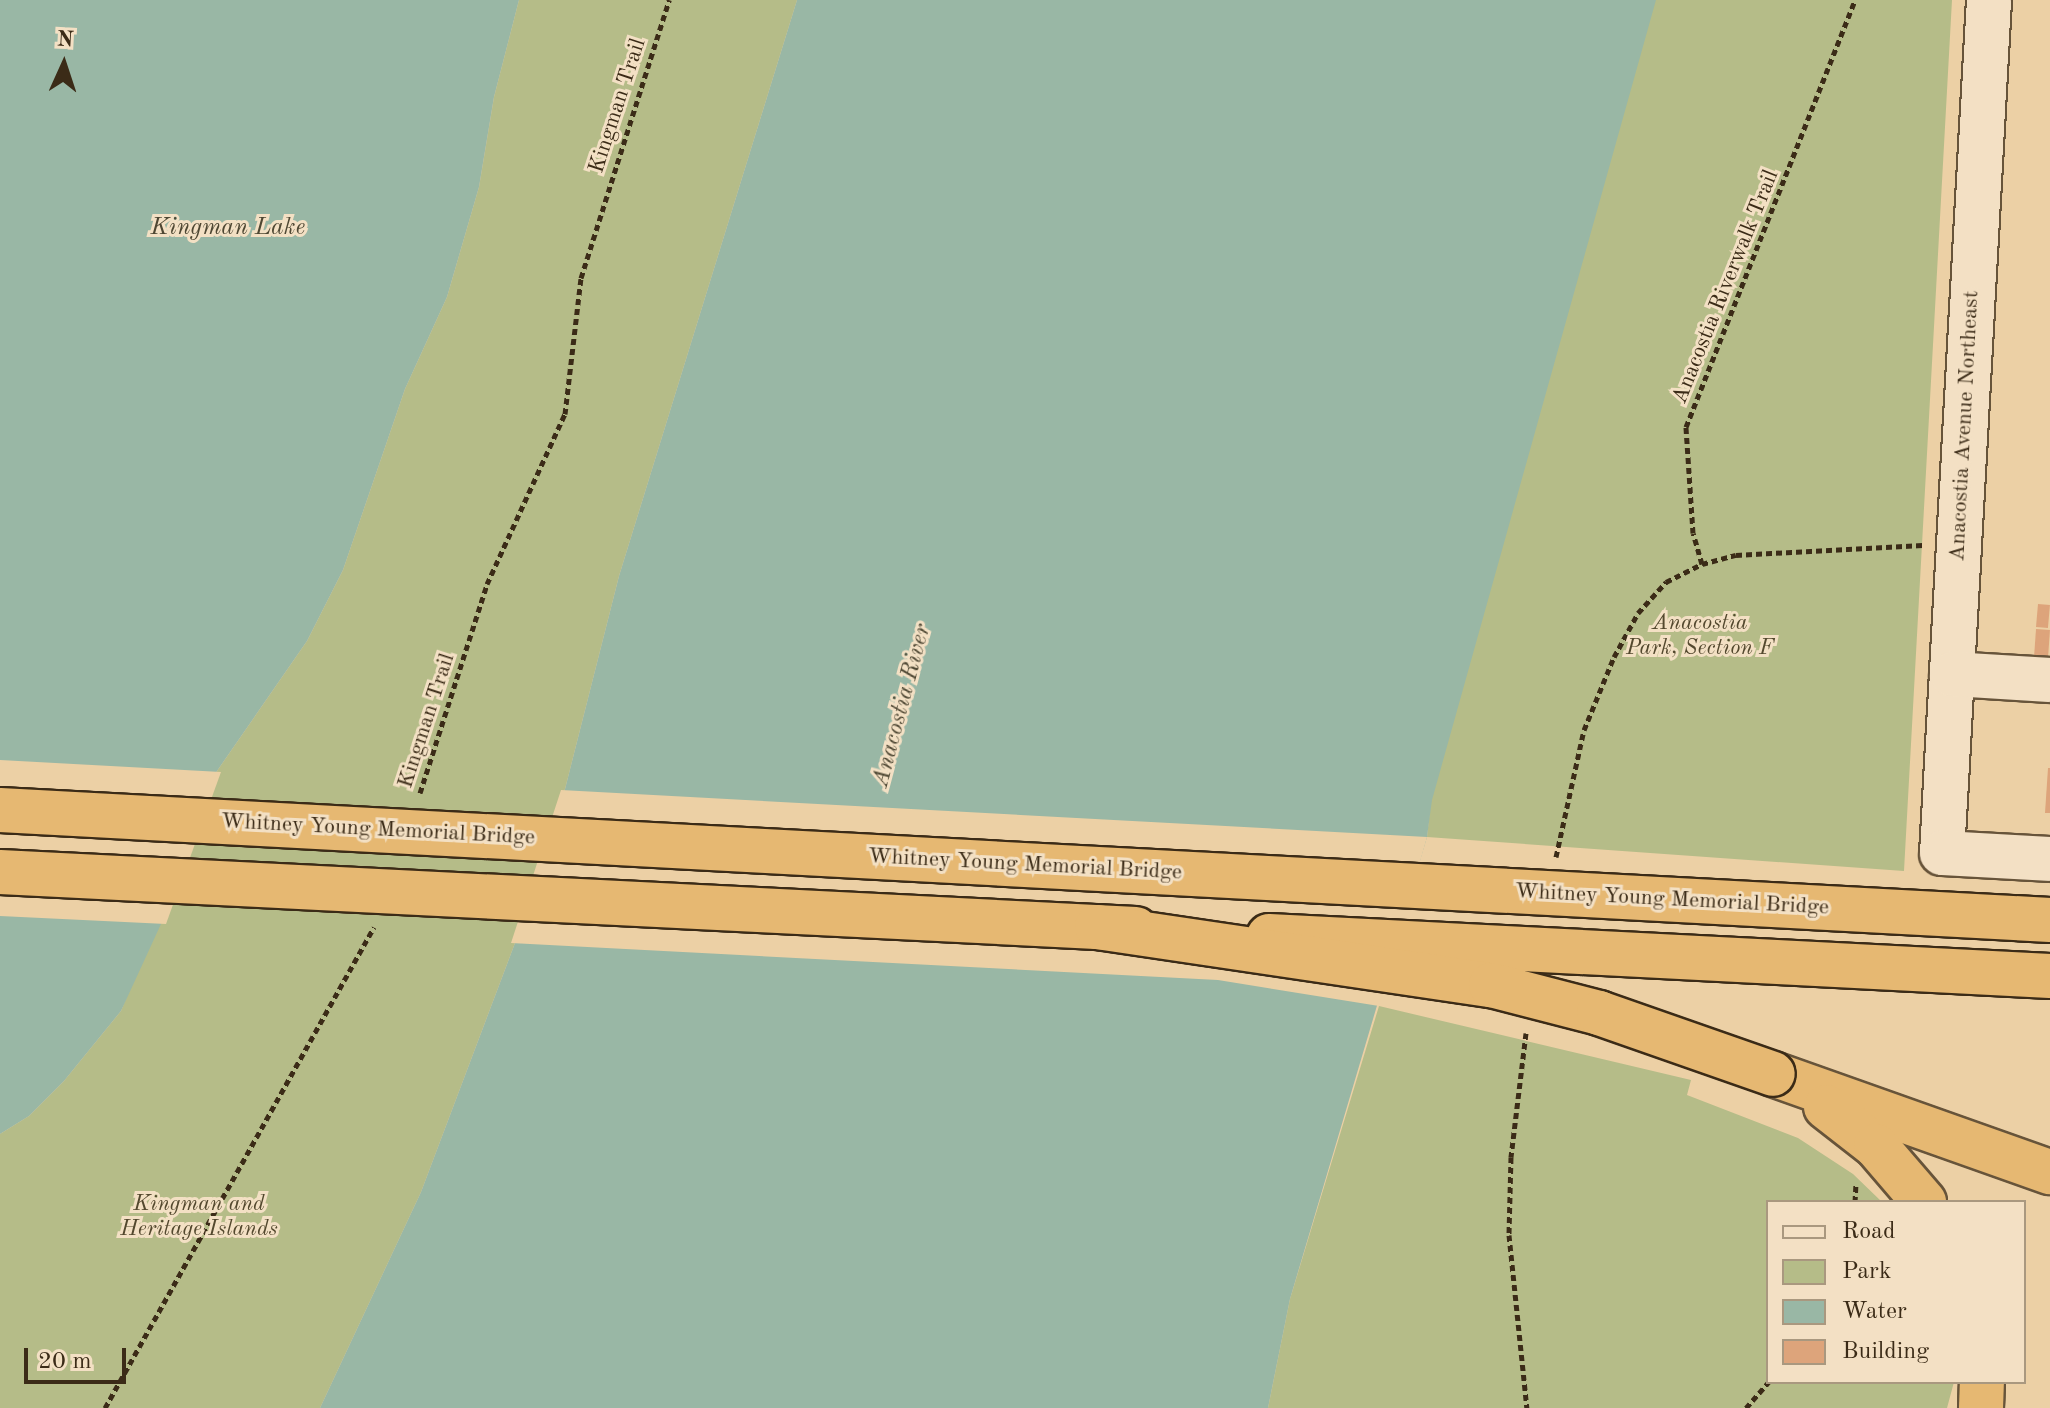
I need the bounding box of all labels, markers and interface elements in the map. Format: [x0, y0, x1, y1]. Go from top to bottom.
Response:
north arrow [24, 24, 104, 104]
text: N [56, 29, 74, 51]
street label: Kingman Trail [584, 35, 652, 177]
street label: Anacostia Riverwalk Trail [1667, 166, 1785, 408]
water label: Kingman Lake [151, 215, 305, 243]
street label: Anacostia Avenue Northeast [1945, 290, 1985, 562]
park label: Anacostia Park, Section F [1626, 610, 1774, 662]
water label: Anacostia River [867, 621, 939, 791]
street label: Kingman Trail [393, 650, 461, 792]
street label: Whitney Young Memorial Bridge [220, 809, 536, 851]
street label: Whitney Young Memorial Bridge [867, 844, 1183, 886]
street label: Whitney Young Memorial Bridge [1514, 879, 1830, 921]
park label: Kingman and Heritage Islands [120, 1191, 278, 1242]
legend [1766, 1200, 2026, 1384]
text: Road [1842, 1220, 1895, 1244]
text: Park [1842, 1260, 1891, 1284]
text: Water [1842, 1300, 1907, 1324]
scale bar [28, 1332, 130, 1382]
text: Building [1842, 1340, 1929, 1364]
text: 20 m [38, 1350, 92, 1374]

